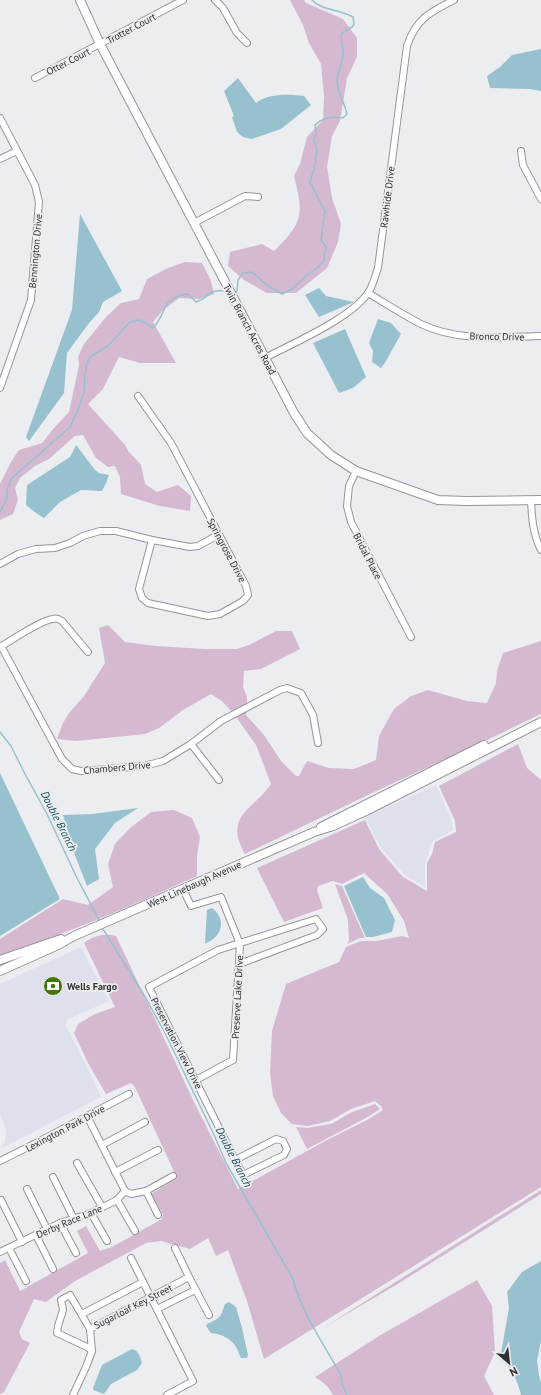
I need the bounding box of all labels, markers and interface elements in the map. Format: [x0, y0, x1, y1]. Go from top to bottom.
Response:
street label: Trotter Court [104, 10, 159, 47]
street label: Otter Court [44, 45, 93, 78]
street label: Rawhide Drive [377, 166, 398, 229]
street label: Bennington Drive [26, 213, 45, 289]
street label: Twin Branch Acres Road [220, 282, 279, 377]
street label: Bronco Drive [469, 330, 524, 343]
street label: Springrose Drive [204, 516, 249, 585]
street label: Bridal Place [350, 531, 385, 582]
street label: Chambers Drive [83, 758, 151, 777]
water label: Double Branch [38, 788, 80, 854]
street label: West Linebaugh Avenue [145, 858, 243, 911]
street label: Preserve Lake Drive [229, 955, 246, 1039]
bank icon: Wells Fargo [42, 975, 64, 997]
place label: Wells Fargo [67, 980, 118, 993]
street label: Preservation View Drive [148, 995, 205, 1091]
street label: Lexington Park Drive [23, 1102, 107, 1155]
water label: Double Branch [213, 1124, 255, 1190]
street label: Derby Race Lane [34, 1202, 104, 1241]
street label: Sugarloaf Key Street [92, 1281, 175, 1332]
north arrow [489, 1343, 529, 1383]
text: N [507, 1364, 520, 1380]

